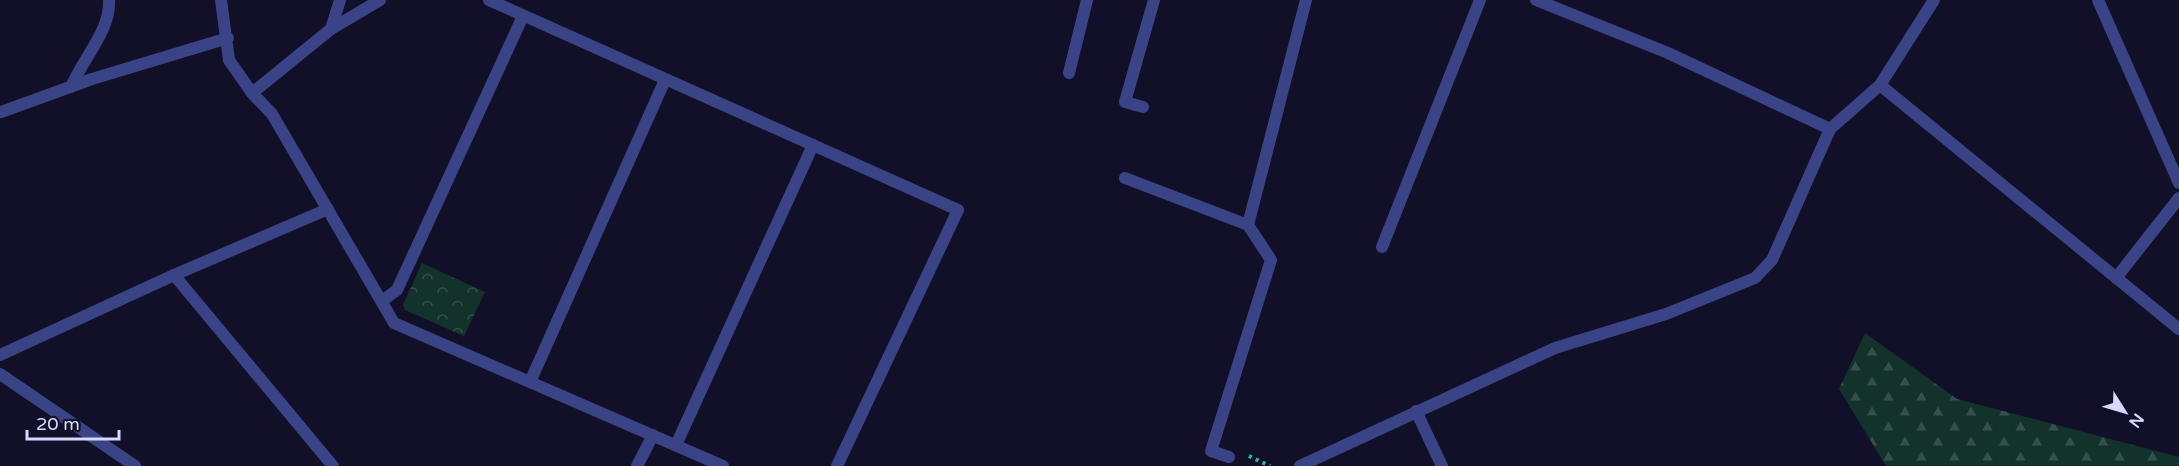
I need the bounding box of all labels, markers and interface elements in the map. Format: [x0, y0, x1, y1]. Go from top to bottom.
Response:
north arrow [2095, 382, 2155, 442]
scale bar [27, 403, 118, 441]
text: N [2124, 409, 2148, 432]
text: 20 m [36, 413, 80, 435]

